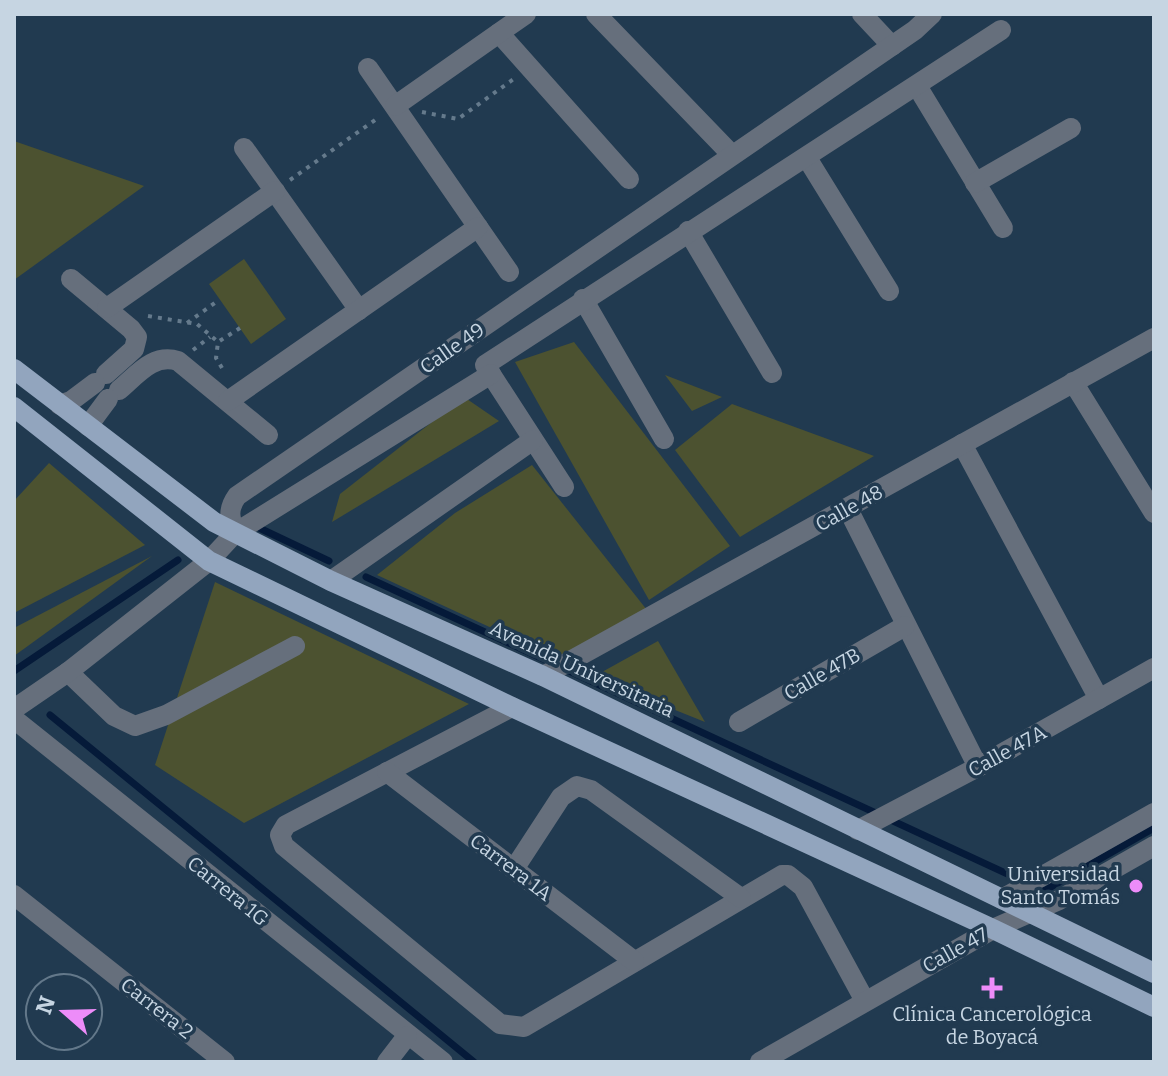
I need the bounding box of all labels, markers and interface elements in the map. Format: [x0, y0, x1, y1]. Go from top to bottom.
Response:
street label: Calle 49 [415, 317, 489, 379]
street label: Calle 48 [811, 480, 887, 536]
street label: Avenida Universitaria [486, 616, 678, 722]
street label: Calle 47B [780, 643, 864, 705]
street label: Calle 47A [964, 719, 1051, 782]
street label: Carrera 1A [465, 828, 558, 906]
street label: Carrera 1G [183, 851, 274, 931]
place label: Universidad Santo Tomás [1001, 862, 1120, 909]
marker: Universidad Santo Tomás [1127, 877, 1145, 895]
street label: Calle 47 [918, 922, 992, 978]
north arrow [24, 972, 104, 1052]
street label: Carrera 2 [116, 972, 198, 1044]
marker: Clínica Cancerológica de Boyacá [981, 977, 1003, 999]
text: N [30, 993, 61, 1018]
place label: Clínica Cancerológica de Boyacá [892, 1002, 1092, 1049]

